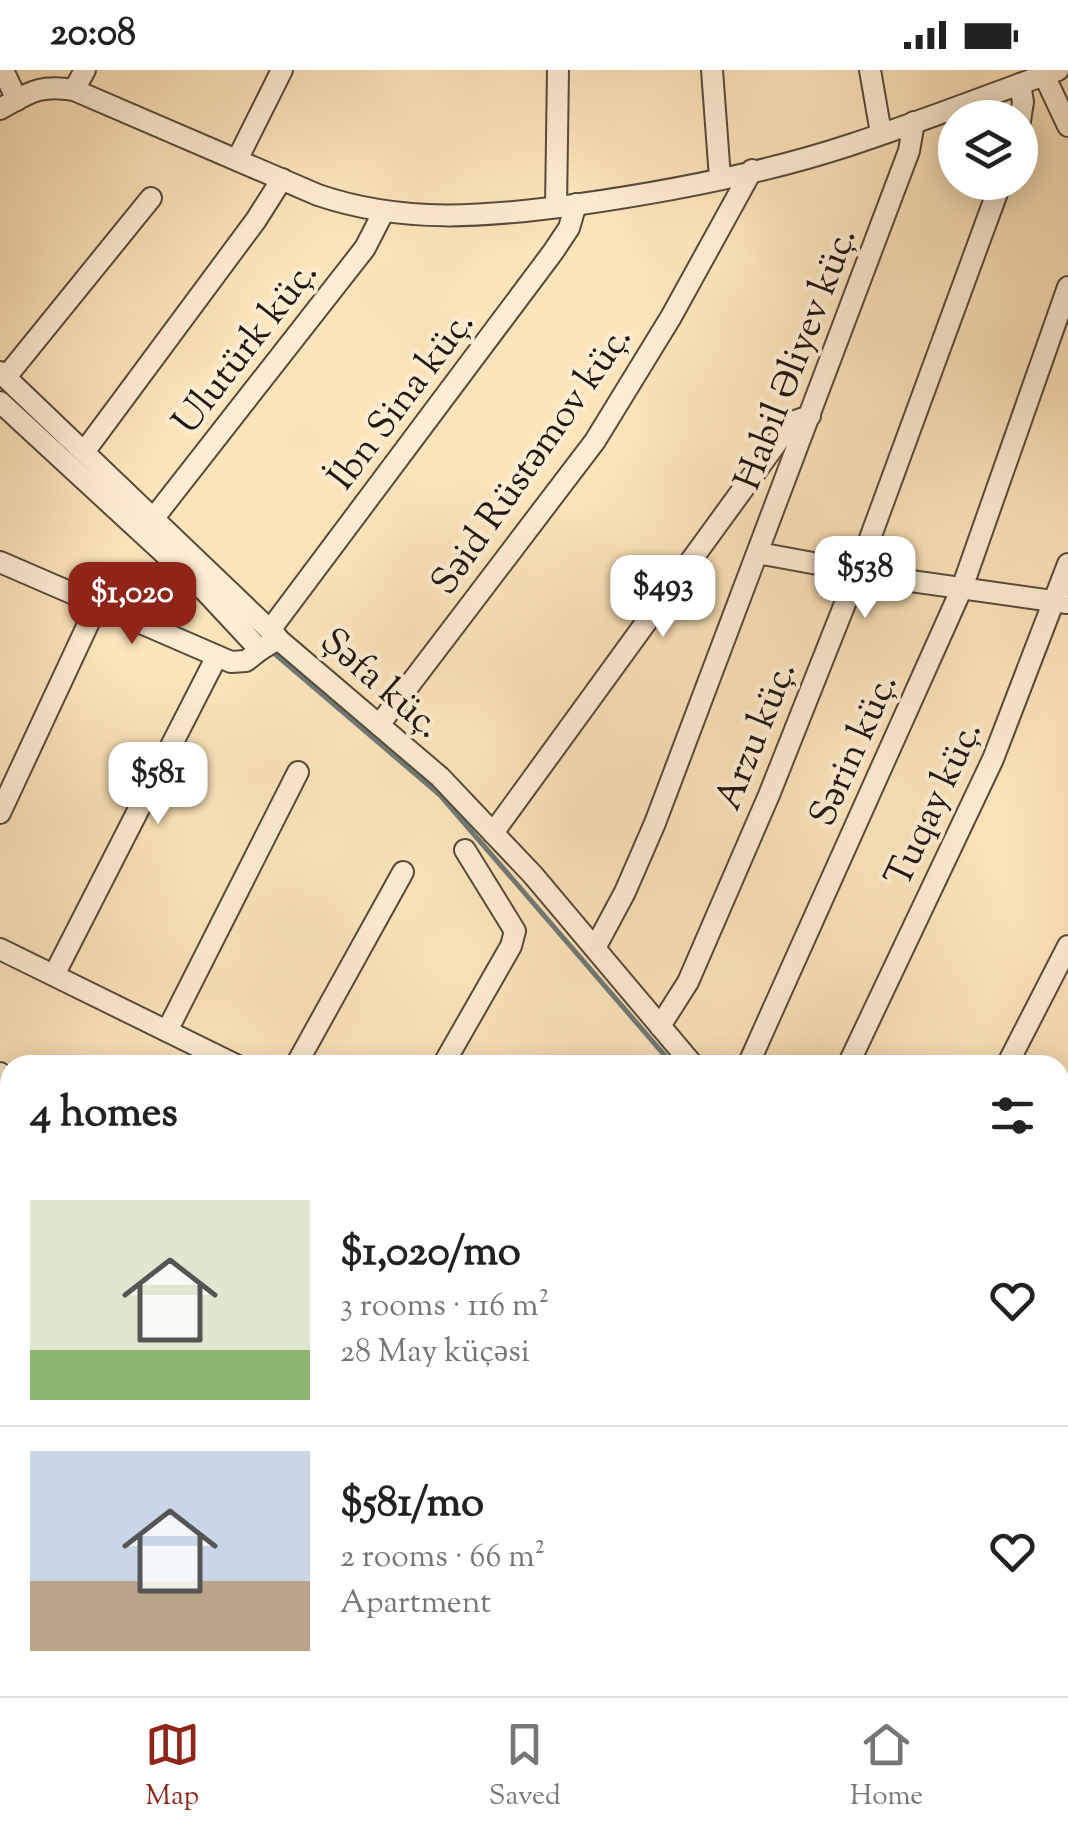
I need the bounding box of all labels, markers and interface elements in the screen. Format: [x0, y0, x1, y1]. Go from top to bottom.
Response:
text: 20:08 [50, 8, 136, 62]
map controls [938, 100, 1038, 200]
button: layers [938, 100, 1038, 200]
street label: Habil Əliyev küç. [723, 220, 873, 498]
street label: Ulutürk küç. [162, 250, 333, 447]
street label: İbn Sina küç. [317, 300, 489, 503]
street label: Səid Rüstəmov küç. [420, 315, 647, 607]
pin: $538 [806, 536, 924, 621]
text: $538 [837, 545, 893, 591]
pin: $493 [604, 555, 722, 640]
pin: $1,020 [51, 562, 213, 647]
text: $493 [632, 564, 694, 610]
text: $1,020 [90, 571, 174, 617]
street label: Şəfa küç. [307, 617, 452, 753]
street label: Arzu küç. [703, 654, 812, 819]
street label: Sərin küç. [798, 665, 913, 836]
street label: Tuqay küç. [874, 713, 998, 897]
pin: $581 [99, 742, 217, 827]
text: $581 [131, 751, 185, 797]
text: 4 homes [30, 1085, 178, 1145]
icon: filters [985, 1088, 1040, 1143]
text: $1,020/mo [340, 1224, 521, 1284]
icon: home [110, 1240, 230, 1360]
icon: heart [985, 1273, 1040, 1328]
text: 3 rooms · 116 m² [340, 1284, 549, 1330]
text: 28 May küçəsi [340, 1330, 530, 1376]
text: $581/mo [340, 1475, 484, 1535]
icon: home [110, 1491, 230, 1611]
icon: heart [985, 1524, 1040, 1579]
text: 2 rooms · 66 m² [340, 1535, 545, 1581]
text: Apartment [340, 1581, 491, 1627]
tab: Map [145, 1717, 200, 1817]
tab: Saved [489, 1717, 561, 1817]
tab: Home [850, 1717, 923, 1817]

